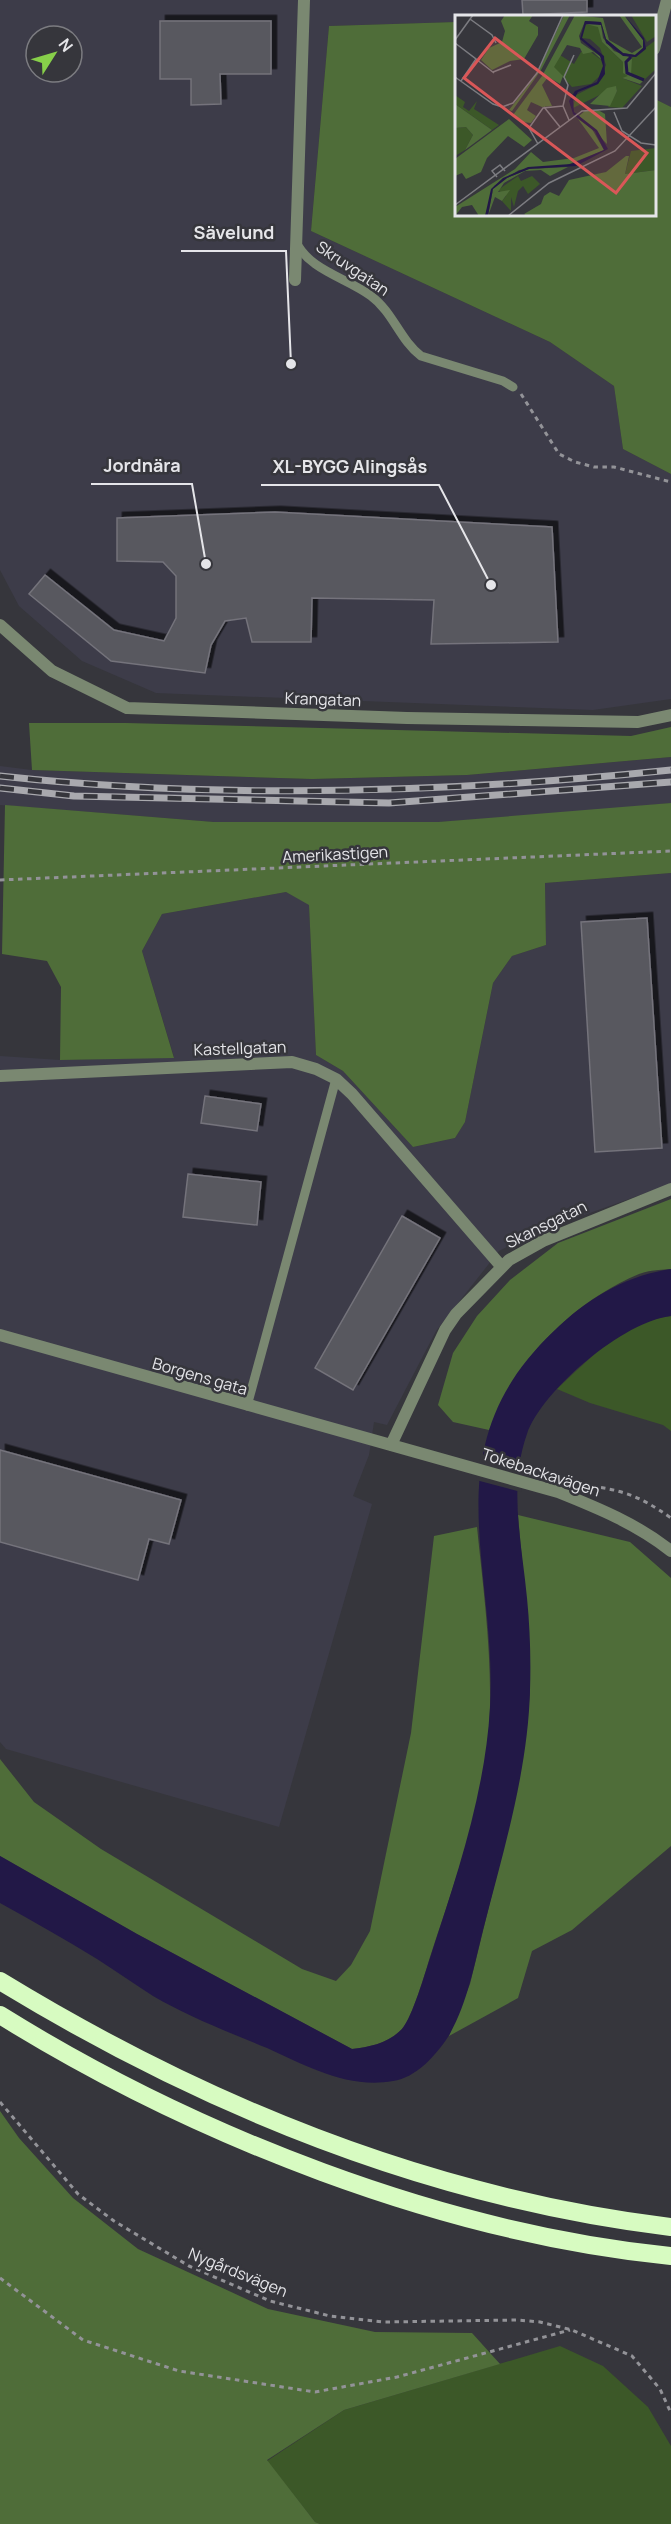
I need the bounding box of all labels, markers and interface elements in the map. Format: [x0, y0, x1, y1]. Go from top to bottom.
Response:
inset map [455, 15, 656, 216]
north arrow [24, 24, 84, 84]
text: N [54, 34, 78, 56]
callout: Sävelund [181, 215, 286, 251]
text: Sävelund [194, 220, 274, 244]
street label: Skruvgatan [312, 235, 394, 301]
callout: Jordnära [91, 448, 192, 484]
callout: XL-BYGG Alingsås [261, 449, 439, 485]
text: Jordnära [103, 453, 181, 477]
text: XL-BYGG Alingsås [273, 454, 427, 478]
street label: Krangatan [284, 687, 362, 711]
street label: Amerikastigen [282, 840, 388, 868]
street label: Kastellgatan [193, 1035, 287, 1061]
street label: Skansgatan [502, 1195, 590, 1253]
street label: Borgens gata [150, 1352, 250, 1400]
street label: Tokebackavägen [479, 1443, 603, 1501]
street label: Nygårdsvägen [185, 2242, 291, 2302]

